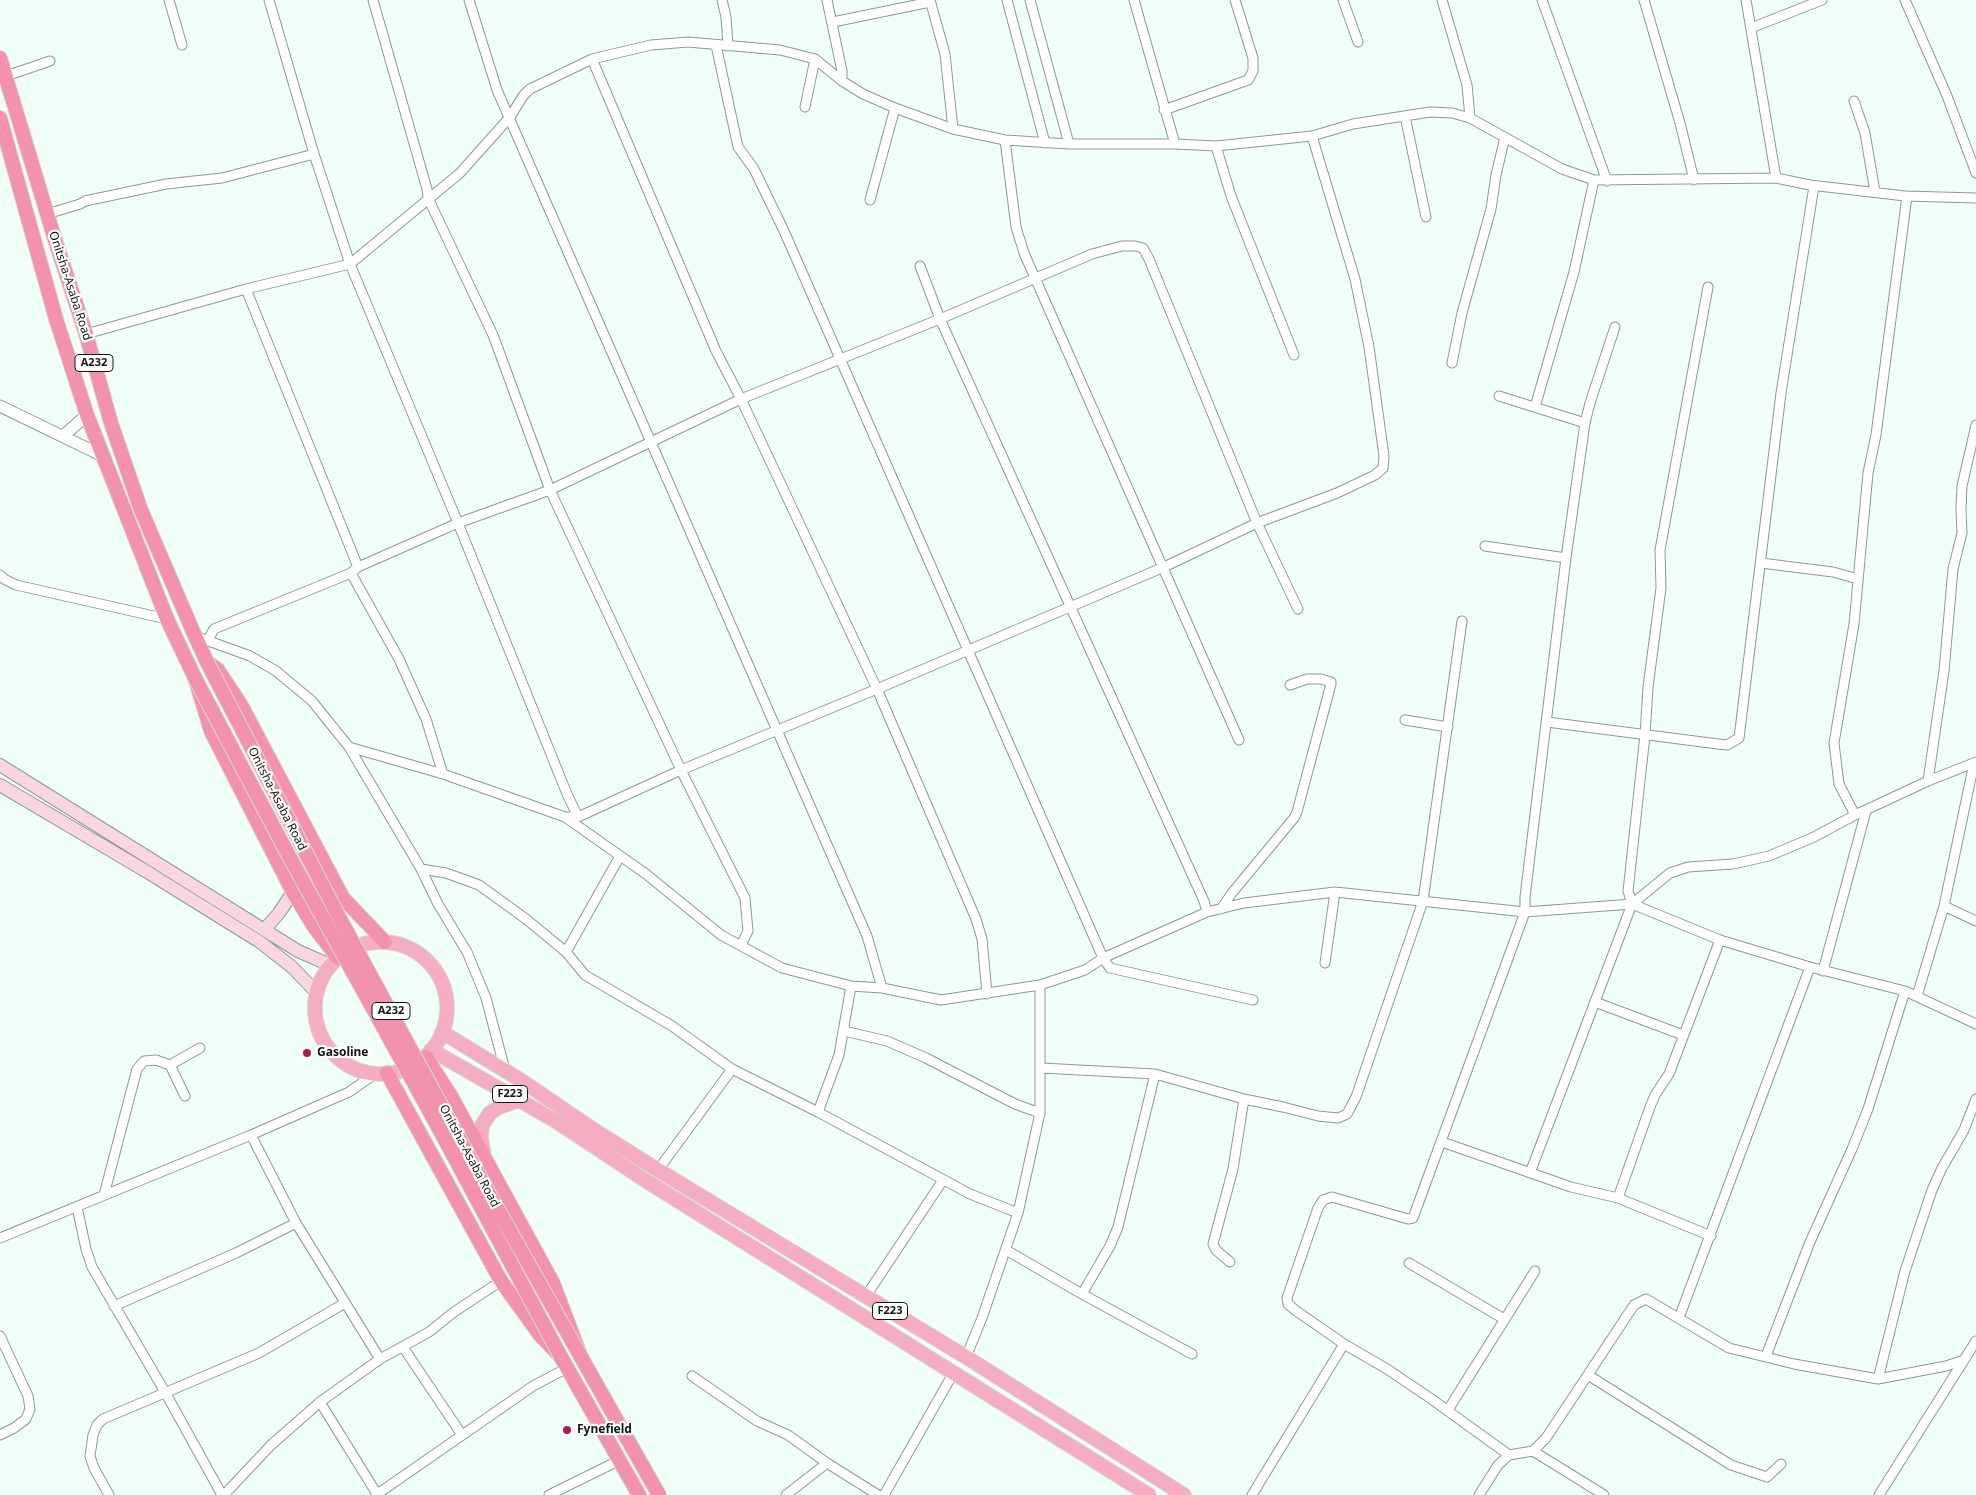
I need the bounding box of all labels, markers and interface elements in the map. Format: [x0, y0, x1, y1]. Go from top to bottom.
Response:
street label: Onitsha-Asaba Road [46, 229, 94, 343]
road number: A232 [75, 354, 113, 372]
street label: Onitsha-Asaba Road [245, 745, 309, 853]
road number: A232 [372, 1002, 410, 1019]
place label: Gasoline [317, 1046, 369, 1060]
marker: Gasoline [301, 1047, 313, 1059]
road number: F223 [492, 1086, 528, 1102]
street label: Onitsha-Asaba Road [436, 1102, 502, 1210]
road number: F223 [872, 1302, 908, 1320]
place label: Fynefield [577, 1423, 632, 1437]
marker: Fynefield [561, 1424, 573, 1436]

